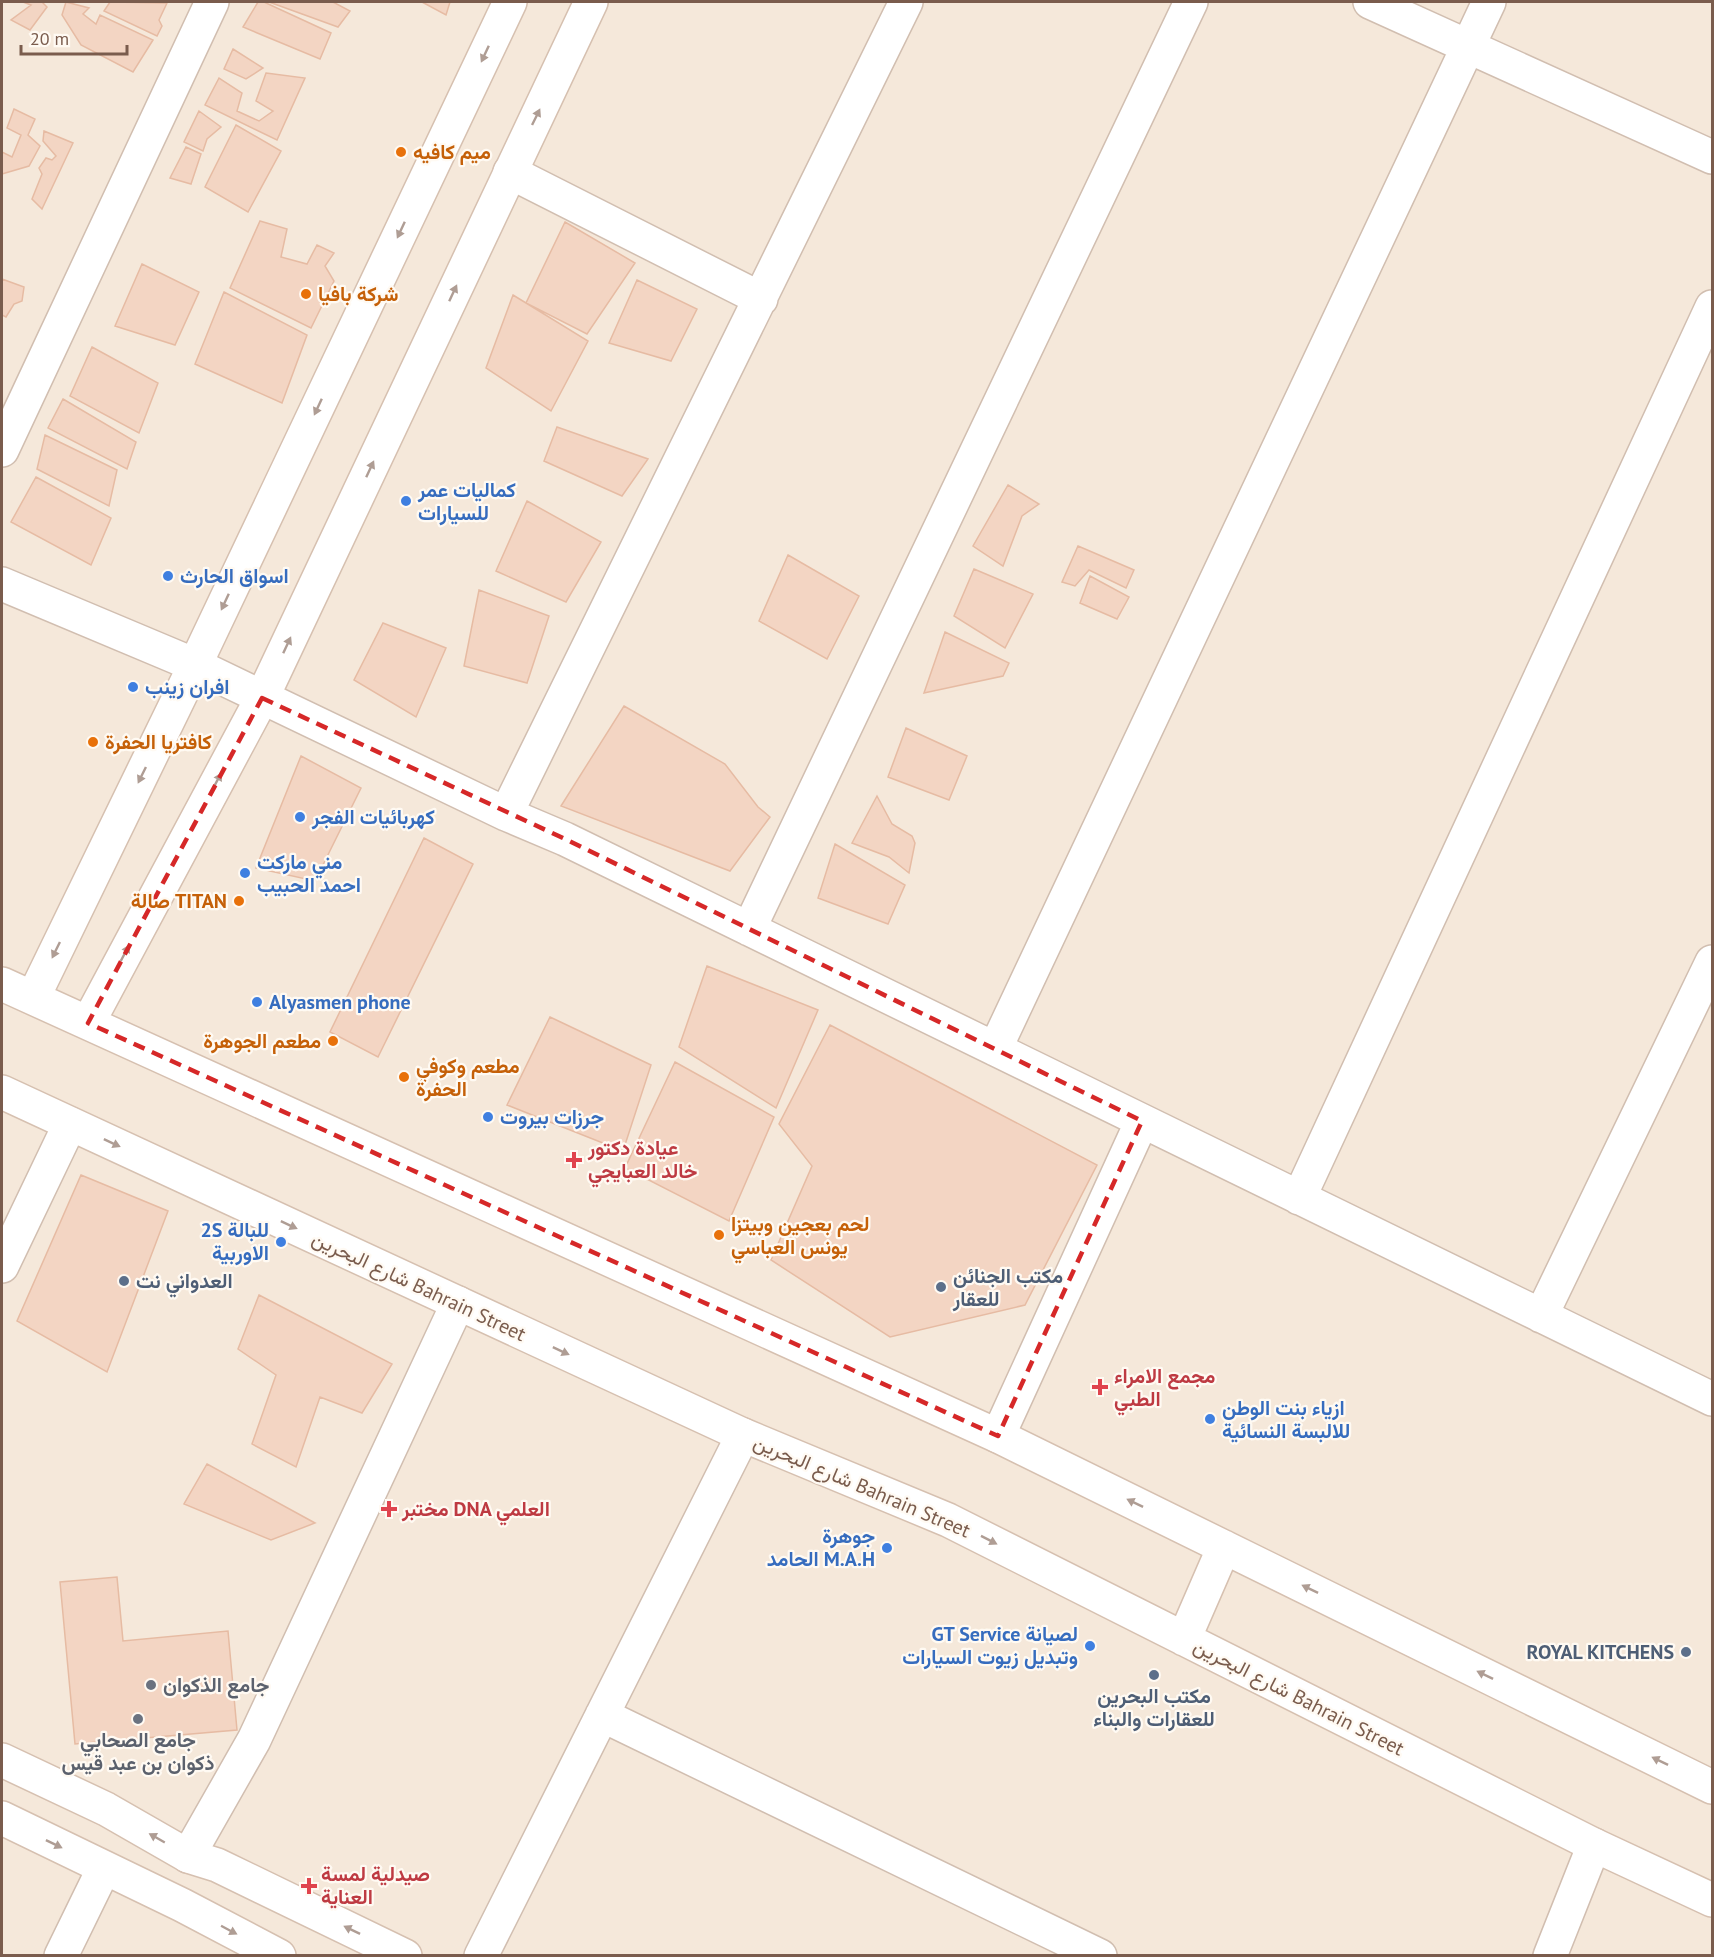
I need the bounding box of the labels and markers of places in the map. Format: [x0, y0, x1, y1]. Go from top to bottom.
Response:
place label: ميم كافيه [413, 139, 491, 165]
marker: ميم كافيه [394, 145, 408, 159]
place label: شركة بافيا [318, 281, 399, 307]
marker: شركة بافيا [299, 287, 313, 301]
place label: كماليات عمر للسيارات [417, 477, 516, 526]
marker: كماليات عمر للسيارات [399, 494, 413, 508]
place label: اسواق الحارث [180, 563, 289, 589]
marker: اسواق الحارث [161, 569, 175, 583]
place label: افران زينب [145, 674, 229, 700]
marker: افران زينب [126, 680, 140, 694]
place label: كافتريا الحفرة [105, 729, 212, 755]
marker: كافتريا الحفرة [86, 735, 100, 749]
place label: كهربائيات الفجر [311, 804, 435, 830]
marker: كهربائيات الفجر [293, 810, 307, 824]
place label: مني ماركت احمد الحبيب [257, 849, 361, 898]
marker: مني ماركت احمد الحبيب [238, 866, 252, 880]
place label: صالة TITAN [131, 888, 227, 914]
marker: صالة TITAN [232, 894, 246, 908]
place label: Alyasmen phone [269, 989, 411, 1015]
marker: Alyasmen phone [250, 995, 264, 1009]
place label: مطعم الجوهرة [203, 1028, 321, 1054]
marker: مطعم الجوهرة [326, 1034, 340, 1048]
place label: مطعم وكوفي الحفرة [416, 1053, 520, 1102]
marker: مطعم وكوفي الحفرة [397, 1070, 411, 1084]
place label: جرزات بيروت [500, 1104, 604, 1130]
marker: جرزات بيروت [481, 1110, 495, 1124]
place label: عيادة دكتور خالد العبايجي [587, 1135, 697, 1188]
marker: عيادة دكتور خالد العبايجي [565, 1151, 583, 1169]
place label: لحم بعجين وبيتزا يونس العباسي [731, 1211, 869, 1264]
place label: 2S للبالة الاوربية [201, 1217, 269, 1266]
marker: لحم بعجين وبيتزا يونس العباسي [712, 1228, 726, 1242]
marker: 2S للبالة الاوربية [274, 1235, 288, 1249]
place label: مكتب الجنائن للعقار [952, 1263, 1063, 1312]
place label: العدواني نت [136, 1268, 233, 1298]
marker: العدواني نت [117, 1274, 131, 1288]
marker: مكتب الجنائن للعقار [934, 1280, 948, 1294]
place label: مجمع الامراء الطبي [1114, 1363, 1216, 1416]
marker: مجمع الامراء الطبي [1091, 1378, 1109, 1396]
place label: ازياء بنت الوطن للالبسة النسائية [1222, 1395, 1350, 1444]
marker: ازياء بنت الوطن للالبسة النسائية [1203, 1412, 1217, 1426]
place label: مختبر DNA العلمي [401, 1496, 550, 1526]
marker: مختبر DNA العلمي [380, 1500, 398, 1518]
place label: جوهرة الحامد M.A.H [767, 1523, 875, 1572]
marker: جوهرة الحامد M.A.H [880, 1541, 894, 1555]
place label: GT Service لصيانة وتبديل زيوت السيارات [902, 1621, 1078, 1670]
marker: GT Service لصيانة وتبديل زيوت السيارات [1083, 1639, 1097, 1653]
place label: ROYAL KITCHENS [1527, 1639, 1674, 1665]
marker: ROYAL KITCHENS [1679, 1645, 1693, 1659]
marker: مكتب البحرين للعقارات والبناء [1147, 1668, 1161, 1682]
place label: جامع الذكوان [163, 1672, 269, 1699]
marker: جامع الذكوان [144, 1678, 158, 1692]
place label: مكتب البحرين للعقارات والبناء [1093, 1683, 1215, 1732]
marker: جامع الصحابي ذكوان بن عبد قيس [131, 1712, 145, 1726]
place label: جامع الصحابي ذكوان بن عبد قيس [62, 1727, 214, 1776]
place label: صيدلية لمسة العناية [321, 1861, 430, 1910]
marker: صيدلية لمسة العناية [302, 1879, 316, 1893]

